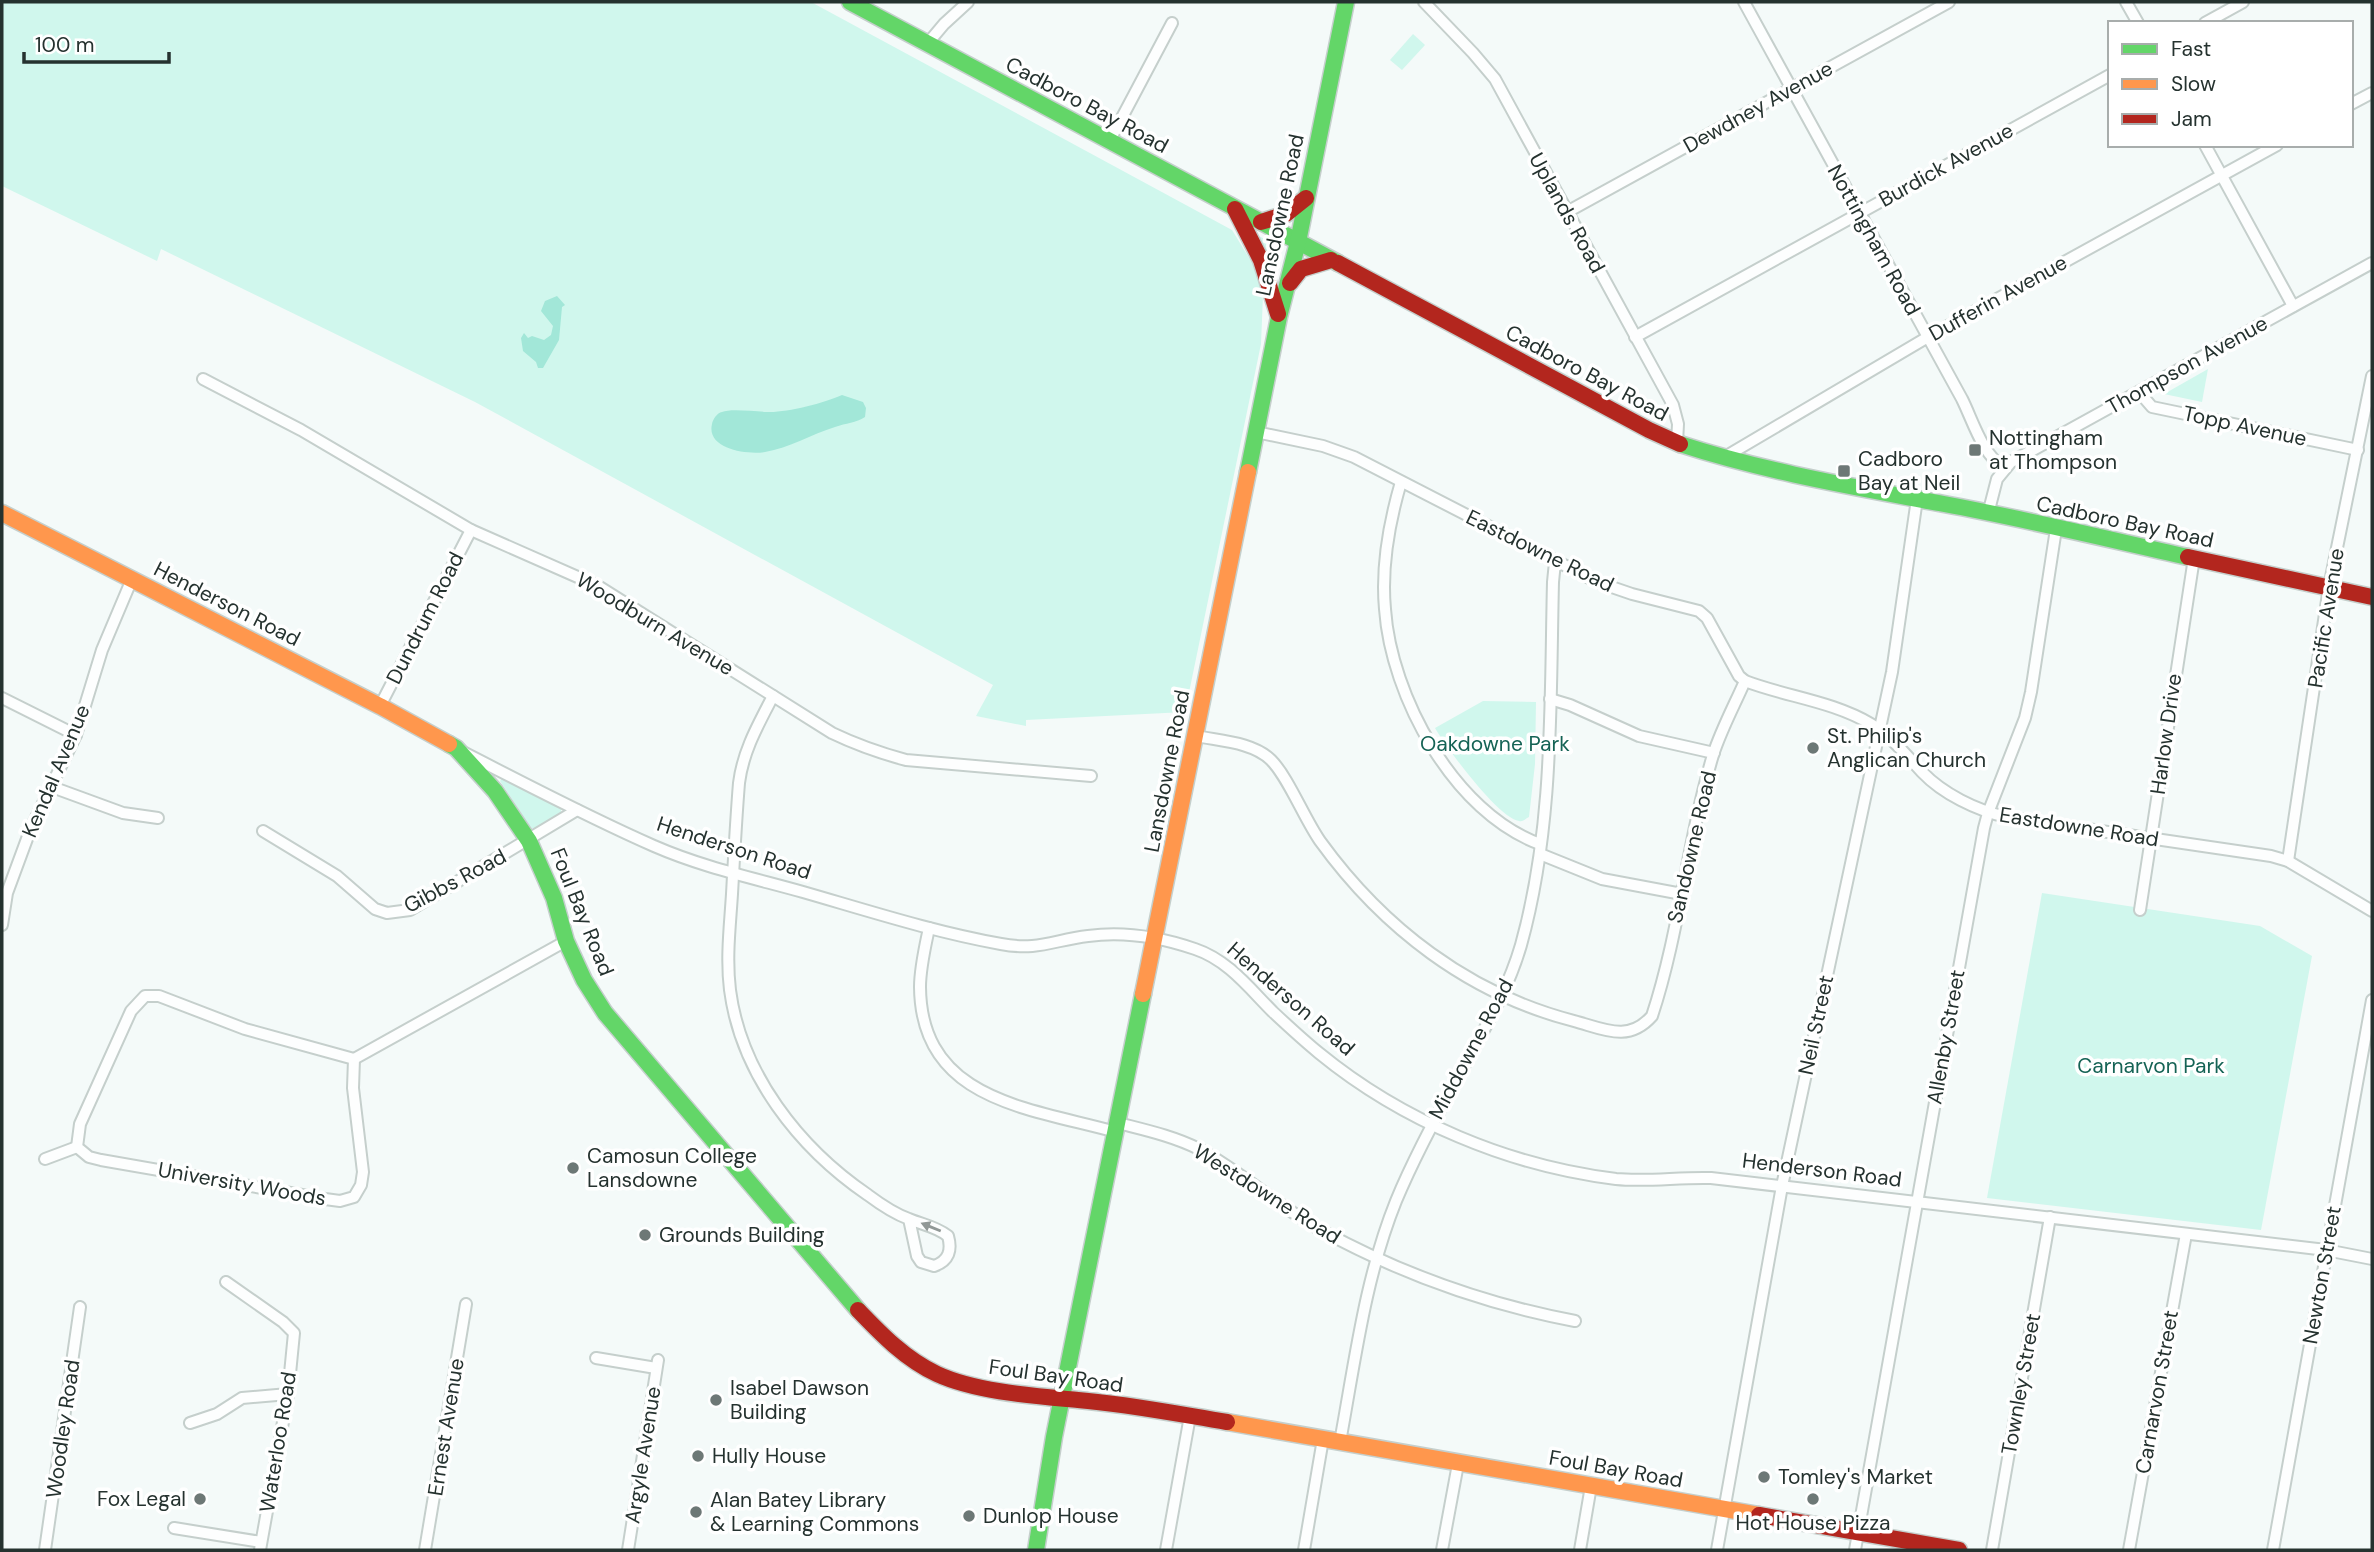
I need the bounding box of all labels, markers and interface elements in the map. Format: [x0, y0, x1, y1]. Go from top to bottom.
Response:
scale bar [24, 21, 170, 65]
legend [2108, 21, 2353, 147]
text: 100 m [35, 31, 95, 59]
text: Fast [2171, 35, 2211, 63]
street label: Cadboro Bay Road [1001, 50, 1173, 160]
street label: Dewdney Avenue [1678, 54, 1838, 160]
text: Slow [2171, 70, 2216, 98]
text: Jam [2171, 105, 2212, 133]
street label: Burdick Avenue [1874, 116, 2018, 214]
street label: Lansdowne Road [1249, 131, 1311, 299]
street label: Uplands Road [1522, 148, 1612, 278]
street label: Nottingham Road [1821, 160, 1927, 320]
street label: Dufferin Avenue [1924, 248, 2072, 348]
street label: Thompson Avenue [2101, 309, 2273, 421]
street label: Cadboro Bay Road [1501, 318, 1673, 428]
street label: Topp Avenue [2181, 399, 2309, 453]
place label: Nottingham at Thompson [1989, 424, 2117, 476]
marker: Nottingham at Thompson [1967, 442, 1983, 458]
place label: Cadboro Bay at Neil [1858, 445, 1960, 497]
marker: Cadboro Bay at Neil [1836, 463, 1852, 479]
street label: Cadboro Bay Road [2034, 490, 2216, 554]
street label: Eastdowne Road [1462, 503, 1618, 599]
street label: Pacific Avenue [2301, 546, 2351, 690]
street label: Dundrum Road [380, 547, 470, 689]
street label: Henderson Road [149, 555, 305, 653]
street label: Woodburn Avenue [571, 566, 739, 682]
street label: Harlow Drive [2144, 672, 2188, 796]
street label: Lansdowne Road [1138, 687, 1196, 855]
street label: Kendal Avenue [15, 700, 97, 842]
place label: St. Philip's Anglican Church [1827, 722, 1986, 774]
park label: Oakdowne Park [1420, 730, 1570, 758]
marker: St. Philip's Anglican Church [1805, 740, 1821, 756]
street label: Sandowne Road [1661, 768, 1723, 926]
street label: Eastdowne Road [1997, 801, 2161, 853]
street label: Henderson Road [653, 810, 815, 886]
street label: Gibbs Road [399, 842, 511, 920]
street label: Foul Bay Road [544, 844, 620, 980]
street label: Henderson Road [1221, 936, 1361, 1062]
street label: Allenby Street [1920, 967, 1972, 1107]
street label: Neil Street [1792, 973, 1840, 1077]
street label: Middowne Road [1422, 974, 1520, 1124]
park label: Carnarvon Park [2077, 1052, 2225, 1080]
street label: Westdowne Road [1188, 1137, 1346, 1251]
place label: Camosun College Lansdowne [587, 1142, 757, 1194]
street label: Henderson Road [1741, 1146, 1903, 1194]
street label: University Woods [156, 1155, 328, 1213]
marker: Camosun College Lansdowne [565, 1160, 581, 1176]
street label: Newton Street [2296, 1204, 2348, 1346]
place label: Grounds Building [659, 1221, 825, 1249]
one-way arrow [920, 1221, 941, 1232]
marker: Grounds Building [637, 1227, 653, 1243]
street label: Carnarvon Street [2129, 1308, 2185, 1476]
street label: Townley Street [1995, 1311, 2047, 1457]
street label: Foul Bay Road [987, 1353, 1125, 1399]
street label: Ernest Avenue [421, 1356, 471, 1498]
street label: Woodley Road [39, 1358, 87, 1500]
street label: Waterloo Road [253, 1370, 303, 1514]
place label: Isabel Dawson Building [730, 1374, 869, 1426]
street label: Argyle Avenue [618, 1384, 668, 1526]
marker: Isabel Dawson Building [708, 1392, 724, 1408]
place label: Hully House [712, 1442, 826, 1470]
street label: Foul Bay Road [1547, 1443, 1685, 1495]
marker: Hully House [690, 1448, 706, 1464]
place label: Tomley's Market [1778, 1463, 1933, 1491]
marker: Tomley's Market [1756, 1469, 1772, 1485]
place label: Fox Legal [97, 1485, 186, 1513]
place label: Alan Batey Library & Learning Commons [710, 1486, 919, 1538]
marker: Fox Legal [192, 1491, 208, 1507]
marker: Hot House Pizza [1805, 1491, 1821, 1507]
place label: Dunlop House [983, 1502, 1119, 1530]
marker: Alan Batey Library & Learning Commons [688, 1504, 704, 1520]
marker: Dunlop House [961, 1508, 977, 1524]
place label: Hot House Pizza [1736, 1509, 1890, 1537]

